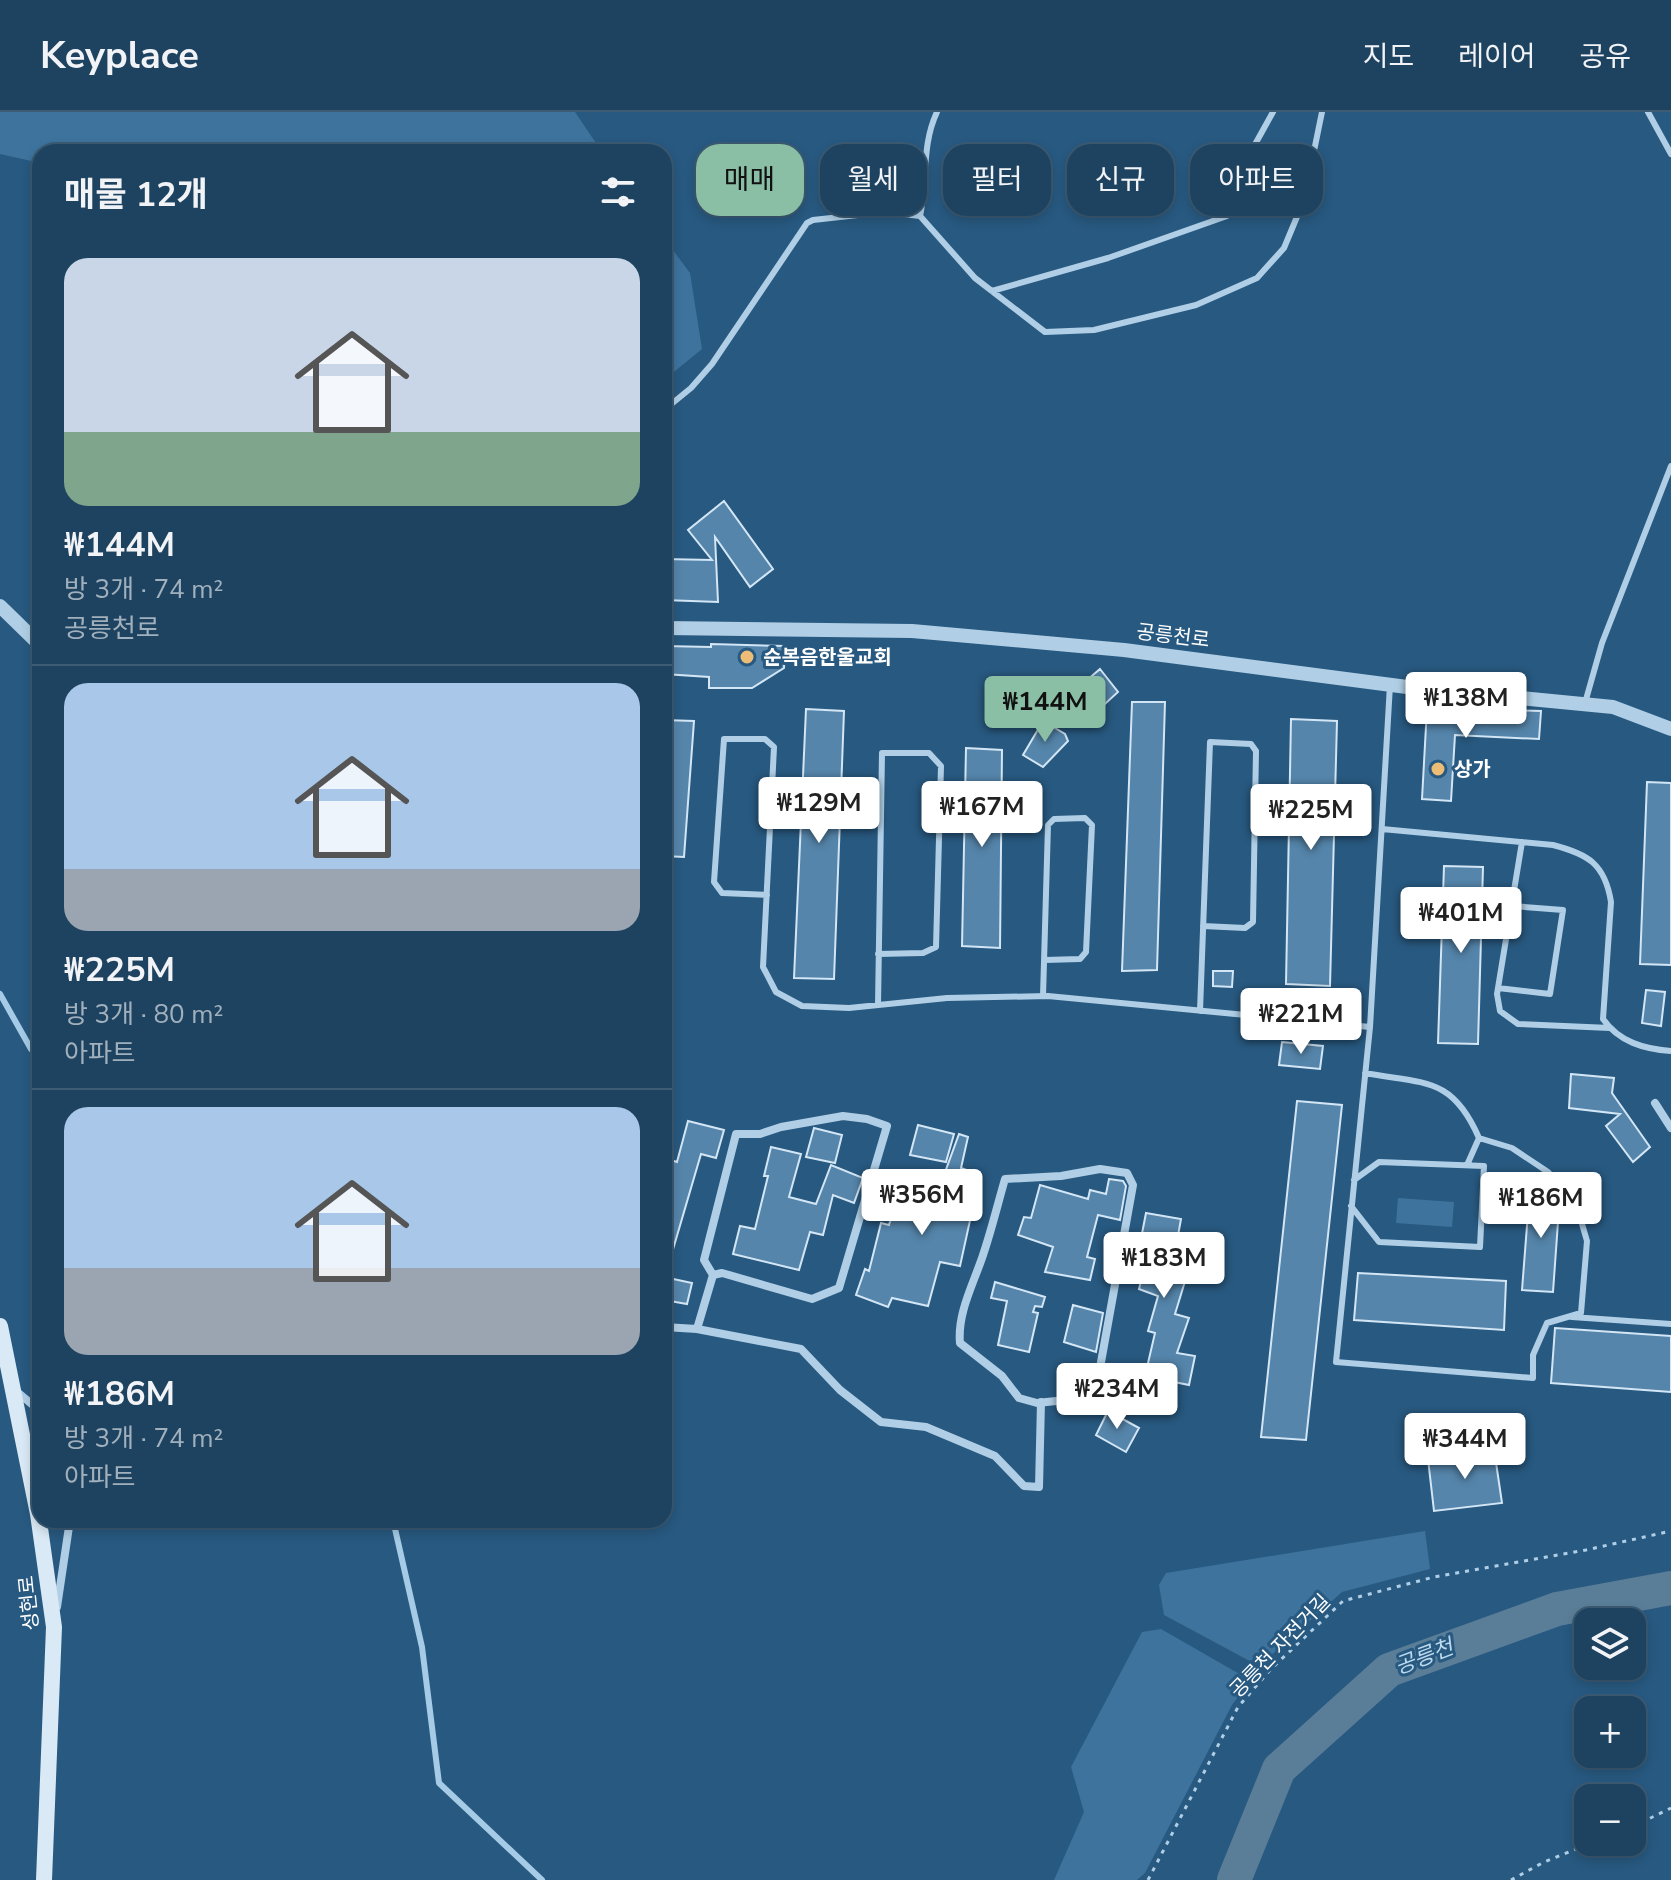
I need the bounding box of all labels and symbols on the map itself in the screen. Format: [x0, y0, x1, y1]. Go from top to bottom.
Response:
street label: 공릉천로 [1135, 618, 1211, 654]
place label: 순복음한울교회 [763, 644, 892, 671]
marker: 순복음한울교회 [738, 648, 756, 666]
pin: ₩138M [1410, 672, 1522, 740]
pin: ₩144M [989, 676, 1101, 744]
place label: 상가 [1454, 756, 1491, 783]
marker: 상가 [1429, 760, 1447, 778]
pin: ₩129M [763, 777, 875, 845]
pin: ₩167M [926, 781, 1038, 849]
pin: ₩225M [1255, 784, 1367, 852]
pin: ₩401M [1405, 887, 1517, 955]
pin: ₩221M [1245, 988, 1357, 1056]
pin: ₩356M [866, 1169, 978, 1237]
pin: ₩186M [1485, 1172, 1597, 1240]
pin: ₩183M [1108, 1232, 1220, 1300]
pin: ₩234M [1061, 1363, 1173, 1431]
pin: ₩344M [1409, 1413, 1521, 1481]
street label: 성현로 [13, 1574, 45, 1632]
street label: 공릉천 자전거길 [1224, 1588, 1336, 1704]
water label: 공릉천 [1390, 1631, 1460, 1682]

